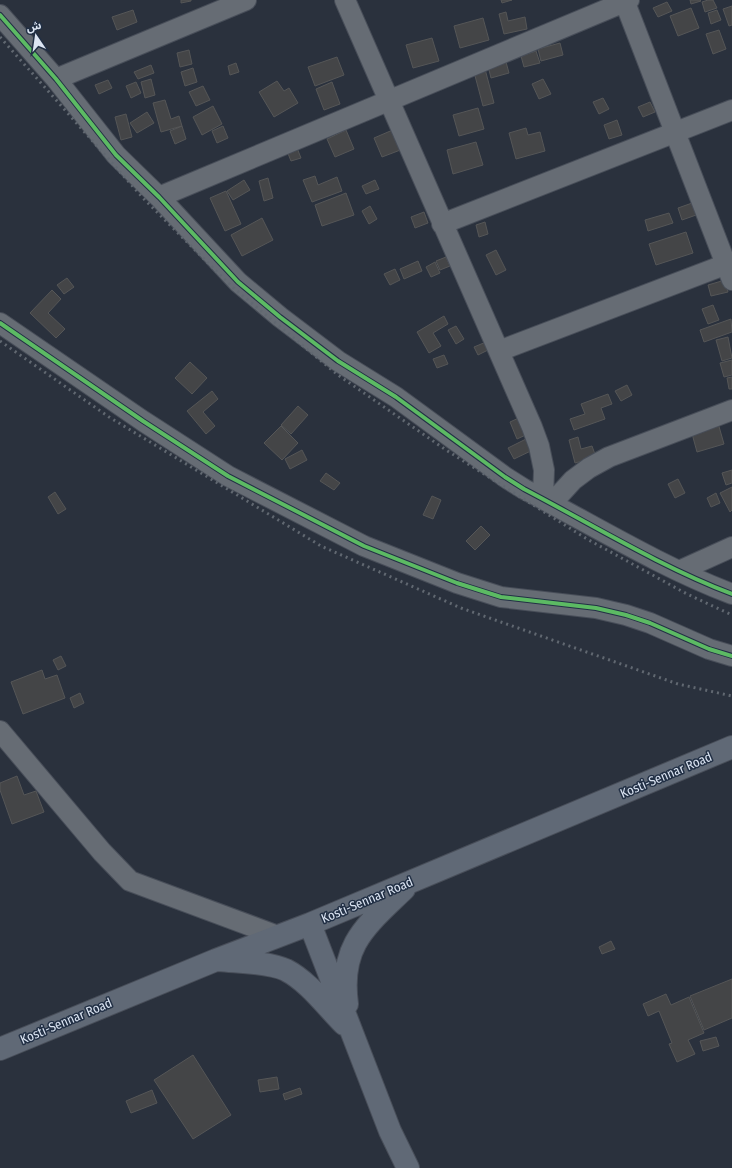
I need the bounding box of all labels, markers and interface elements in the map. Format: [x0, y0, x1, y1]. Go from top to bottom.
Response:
north arrow [16, 16, 56, 56]
text: ش [25, 19, 43, 35]
street label: Kosti-Sennar Road [618, 749, 714, 801]
street label: Kosti-Sennar Road [319, 874, 415, 926]
street label: Kosti-Sennar Road [18, 995, 114, 1047]

